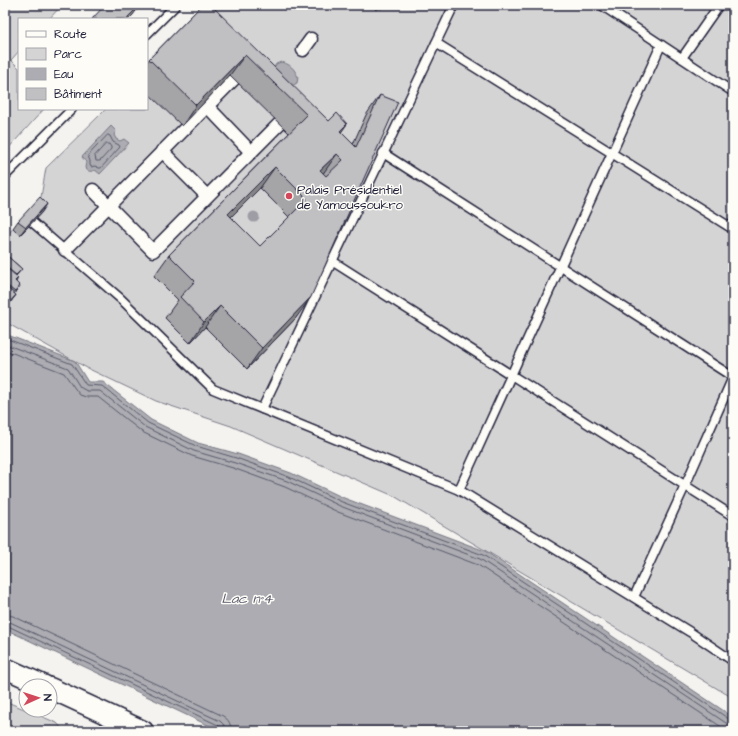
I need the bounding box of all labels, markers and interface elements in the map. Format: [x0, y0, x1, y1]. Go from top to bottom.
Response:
legend [18, 18, 148, 110]
text: Route [54, 26, 87, 43]
text: Parc [54, 46, 82, 63]
text: Eau [54, 66, 73, 83]
text: Bâtiment [54, 86, 102, 103]
place label: Palais Présidentiel de Yamoussoukro [297, 181, 404, 214]
marker: Palais Présidentiel de Yamoussoukro [284, 191, 294, 201]
water label: Lac n°4 [222, 589, 274, 609]
north arrow [18, 678, 58, 718]
text: N [40, 694, 55, 701]

